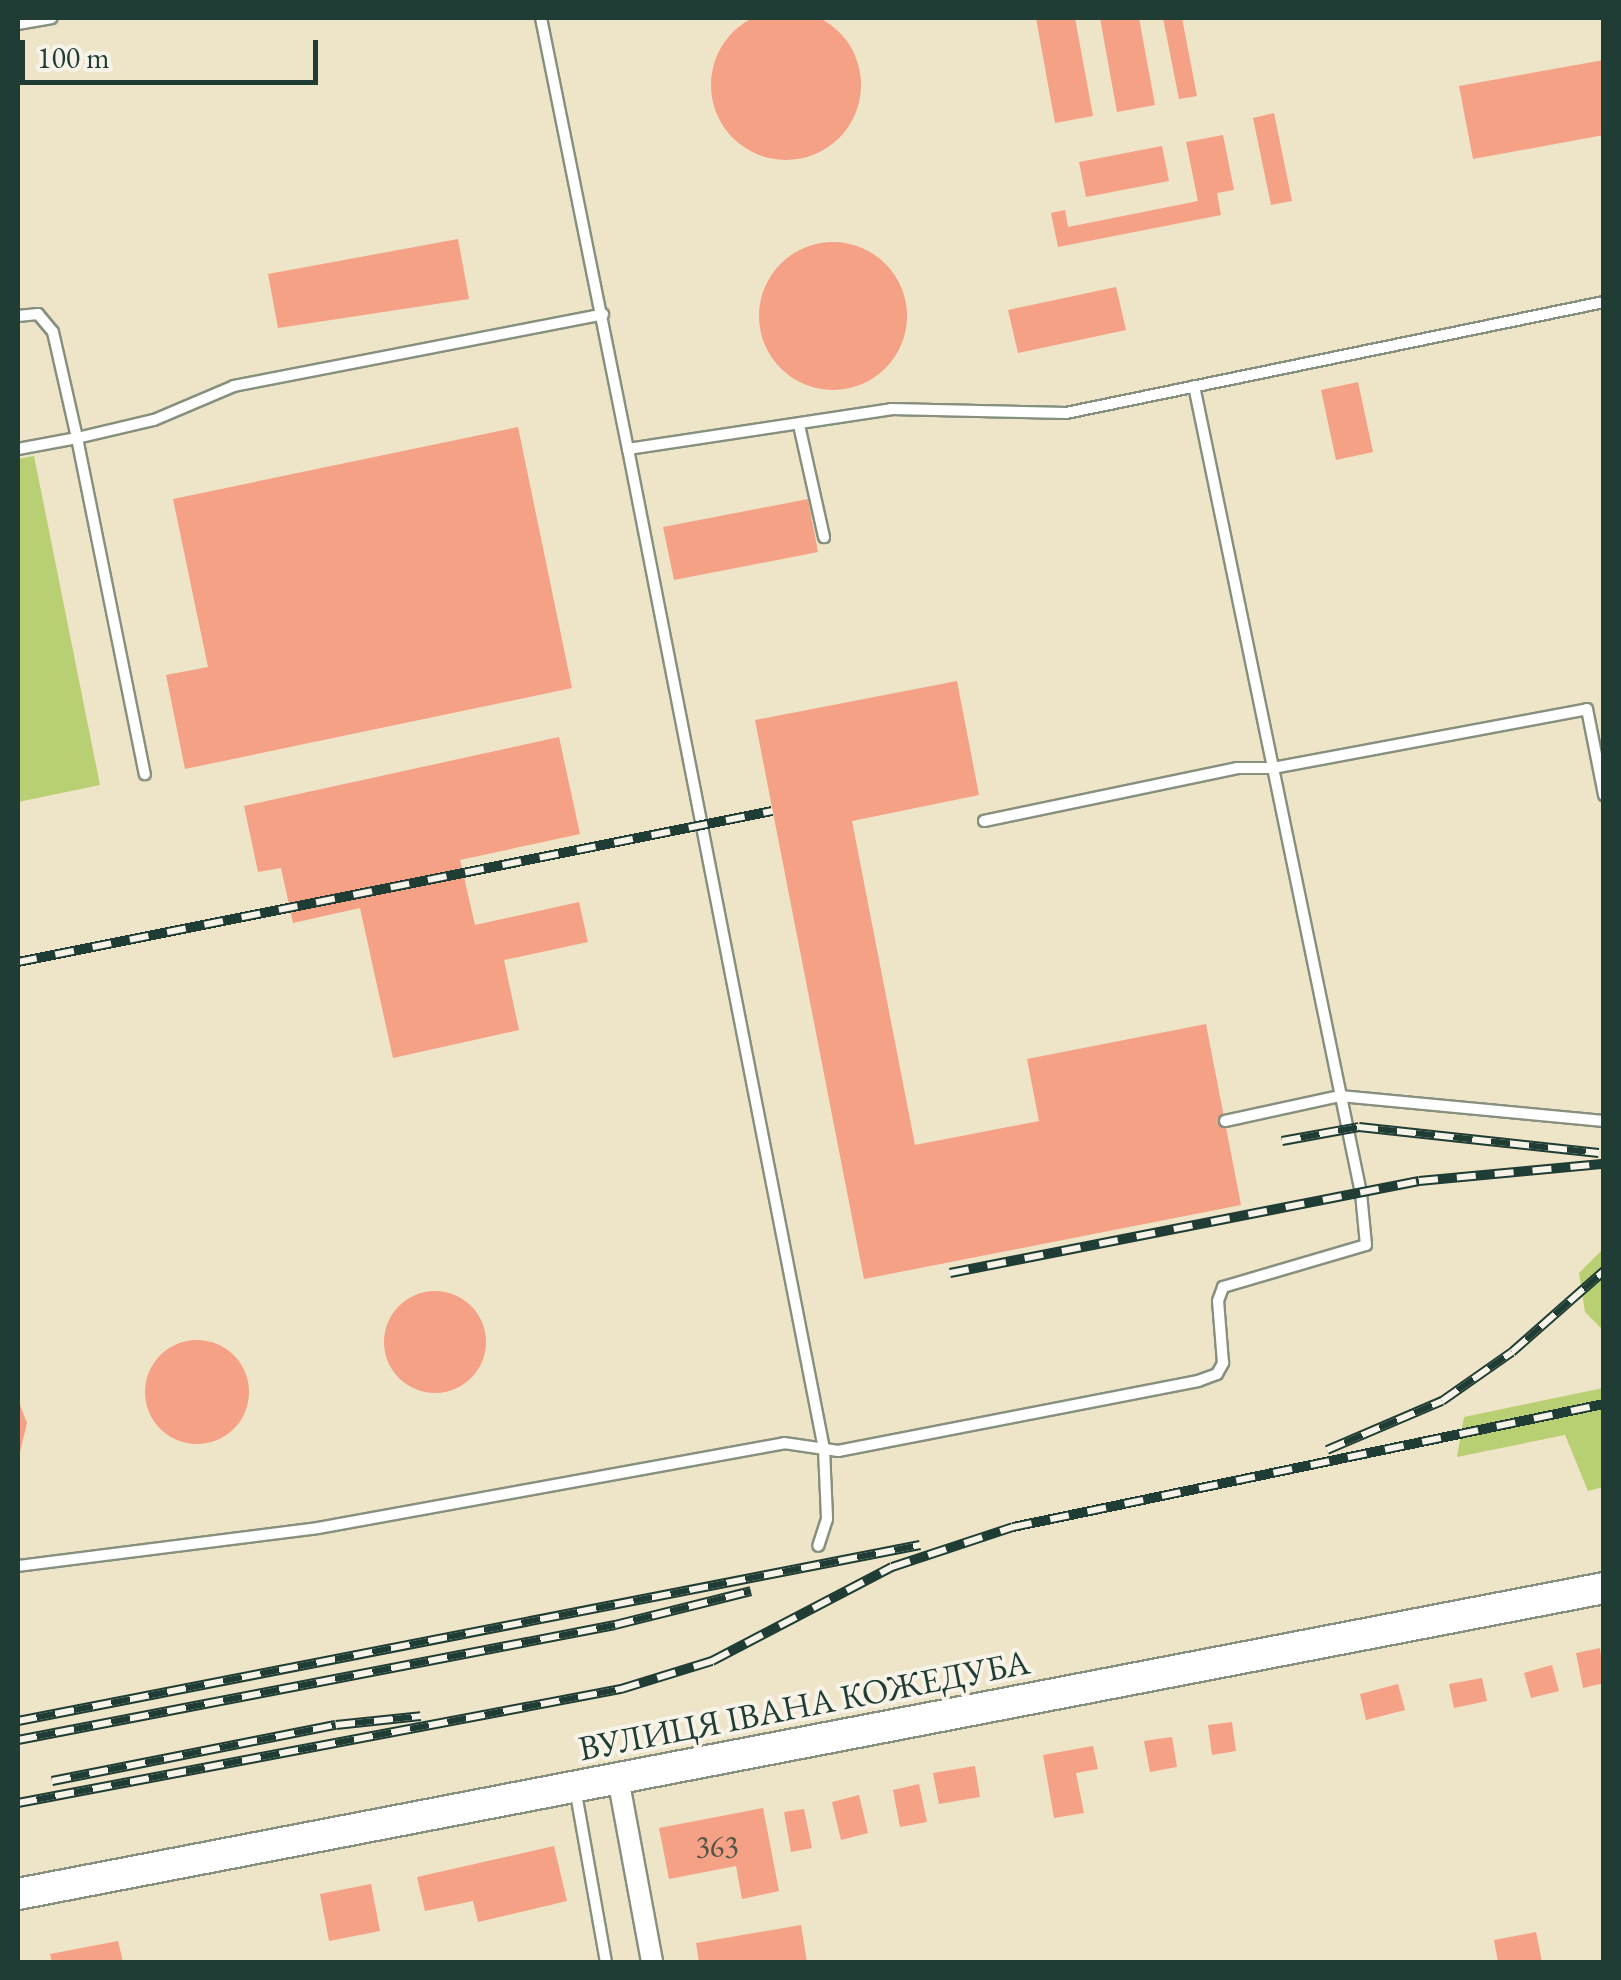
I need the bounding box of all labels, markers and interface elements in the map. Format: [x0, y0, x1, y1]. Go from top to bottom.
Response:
scale bar [25, 20, 322, 82]
text: 100 m [37, 38, 110, 77]
street label: ВУЛИЦЯ ІВАНА КОЖЕДУБА [575, 1641, 1033, 1769]
house number: 363 [695, 1829, 739, 1865]

